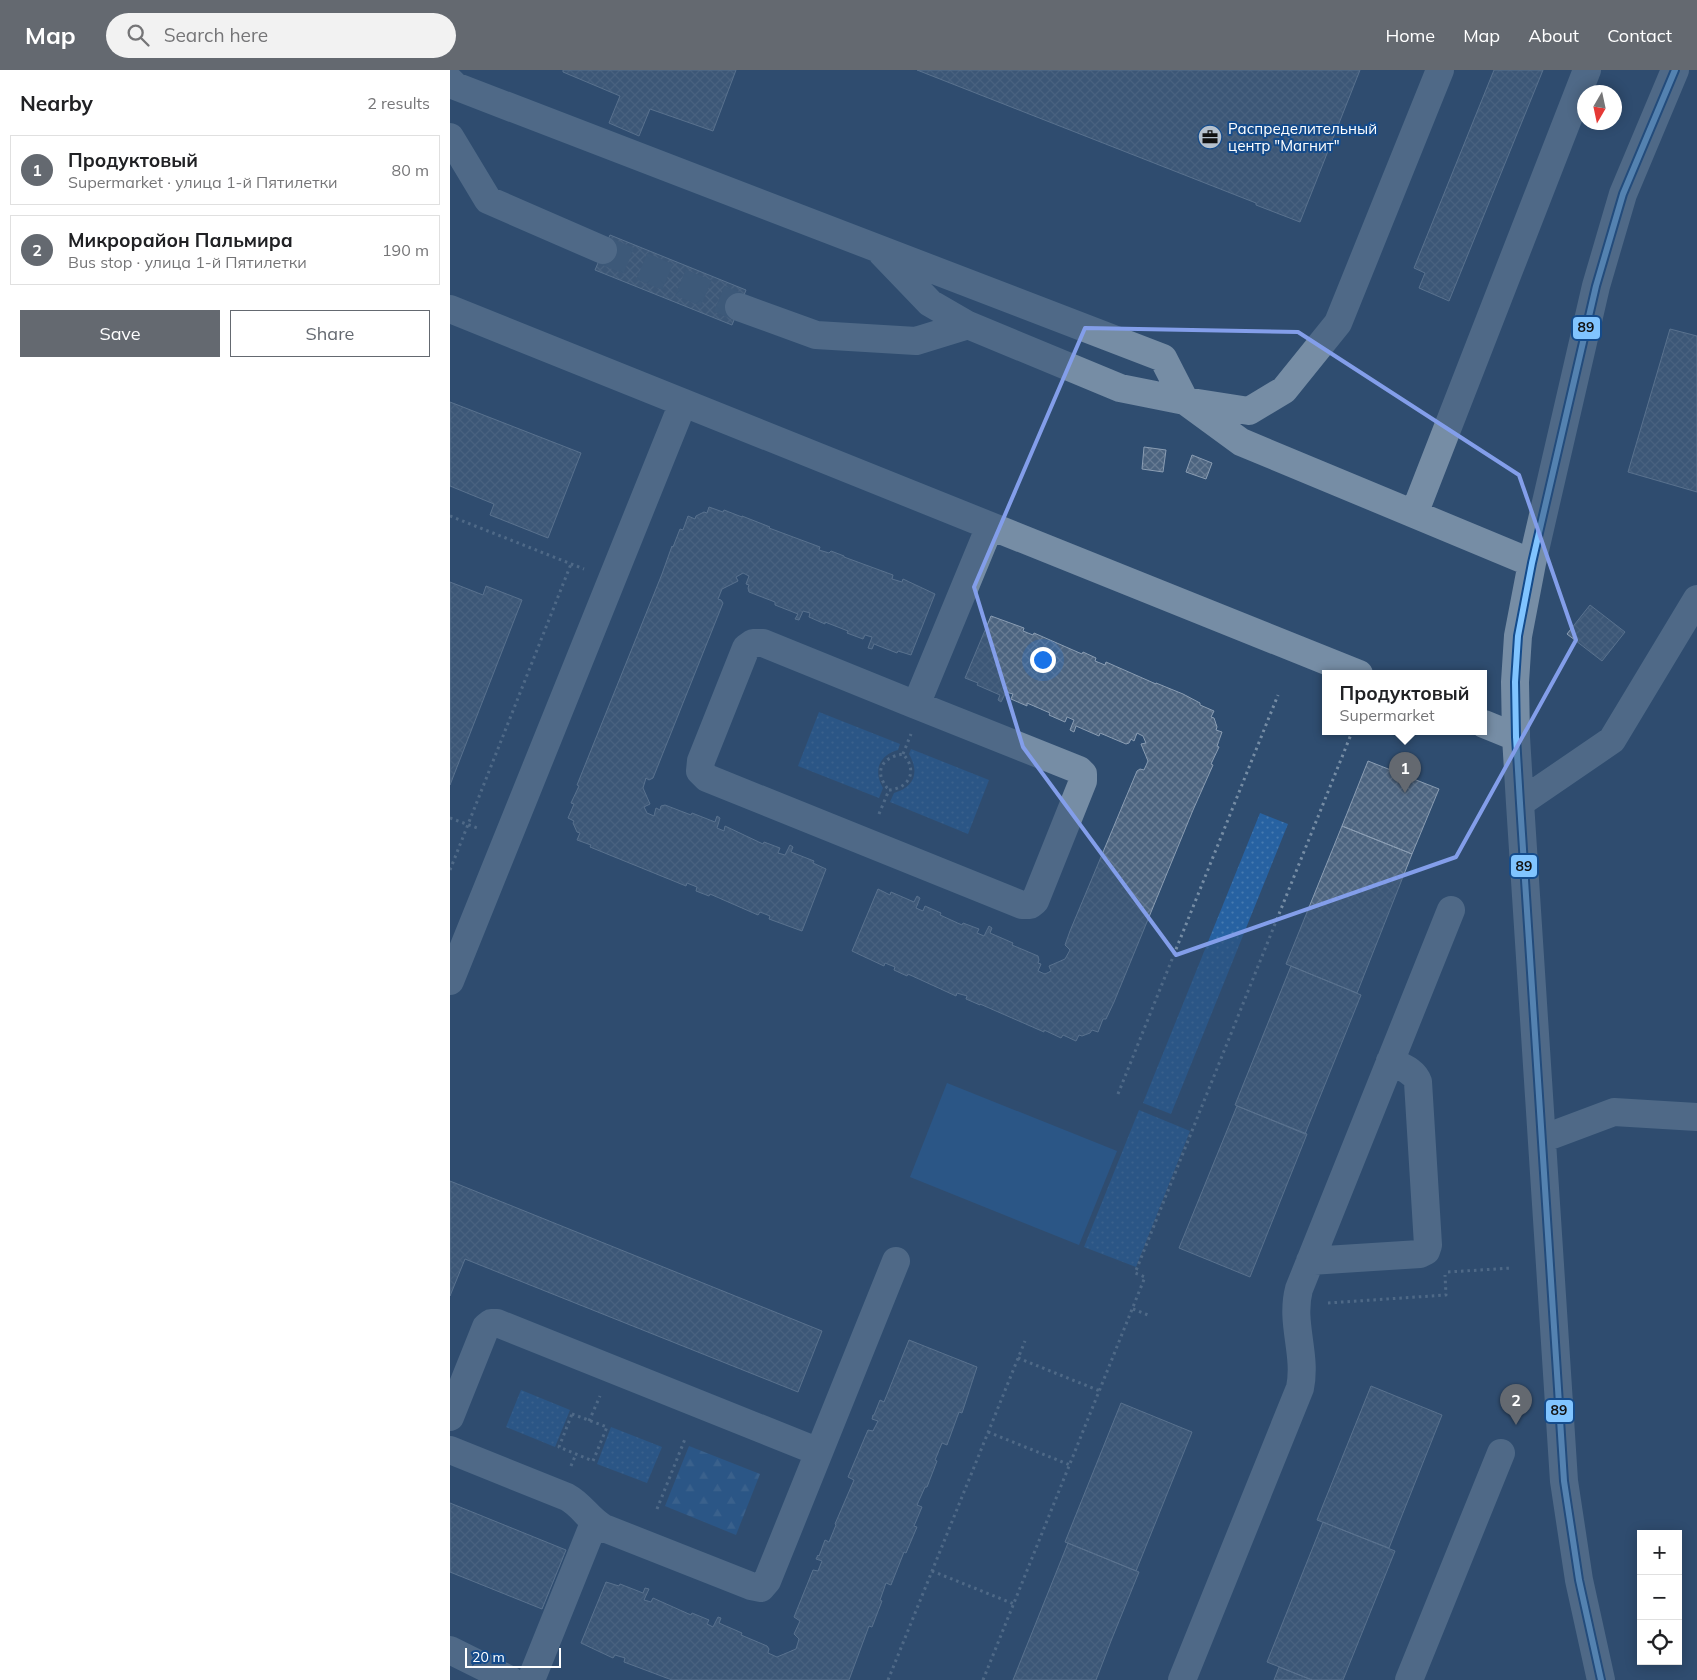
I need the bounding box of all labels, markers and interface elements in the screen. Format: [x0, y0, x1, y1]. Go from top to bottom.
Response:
search box [106, 13, 456, 58]
text: Map [25, 20, 76, 50]
icon: search [124, 21, 152, 49]
text: Search here [164, 23, 268, 47]
text: Home [1385, 24, 1435, 47]
text: Map [1463, 24, 1500, 47]
text: About [1528, 24, 1579, 47]
text: Contact [1607, 24, 1672, 47]
north arrow [1577, 85, 1622, 130]
text: Nearby [20, 90, 93, 116]
text: 2 results [367, 93, 430, 113]
place label: Распределительный центр "Магнит" [1228, 119, 1377, 155]
office icon: Распределительный центр "Магнит" [1197, 124, 1223, 150]
text: Продуктовый [68, 148, 198, 172]
text: 1 [32, 160, 42, 180]
text: 80 m [392, 160, 429, 180]
text: Supermarket · улица 1-й Пятилетки [68, 172, 338, 192]
text: Микрорайон Пальмира [68, 228, 293, 252]
text: 2 [32, 240, 42, 260]
text: 190 m [382, 240, 429, 260]
text: Bus stop · улица 1-й Пятилетки [68, 252, 307, 272]
button: Save [20, 310, 220, 357]
button: Share [230, 310, 430, 357]
line badge: 89 [1572, 316, 1601, 340]
text: 89 [1578, 318, 1594, 336]
your location [1030, 647, 1056, 673]
popup [1322, 670, 1487, 735]
text: Продуктовый [1340, 681, 1469, 705]
text: Supermarket [1340, 705, 1435, 725]
pin: 1 [1389, 752, 1421, 793]
line badge: 89 [1510, 854, 1538, 878]
text: 89 [1516, 857, 1532, 875]
pin: 2 [1500, 1384, 1532, 1425]
line badge: 89 [1545, 1399, 1574, 1423]
text: 89 [1551, 1401, 1567, 1419]
map controls [1637, 1530, 1682, 1665]
button: + [1637, 1530, 1682, 1575]
button: − [1637, 1575, 1682, 1620]
button: locate [1637, 1620, 1682, 1665]
scale bar [465, 1645, 561, 1668]
text: 20 m [472, 1648, 505, 1666]

